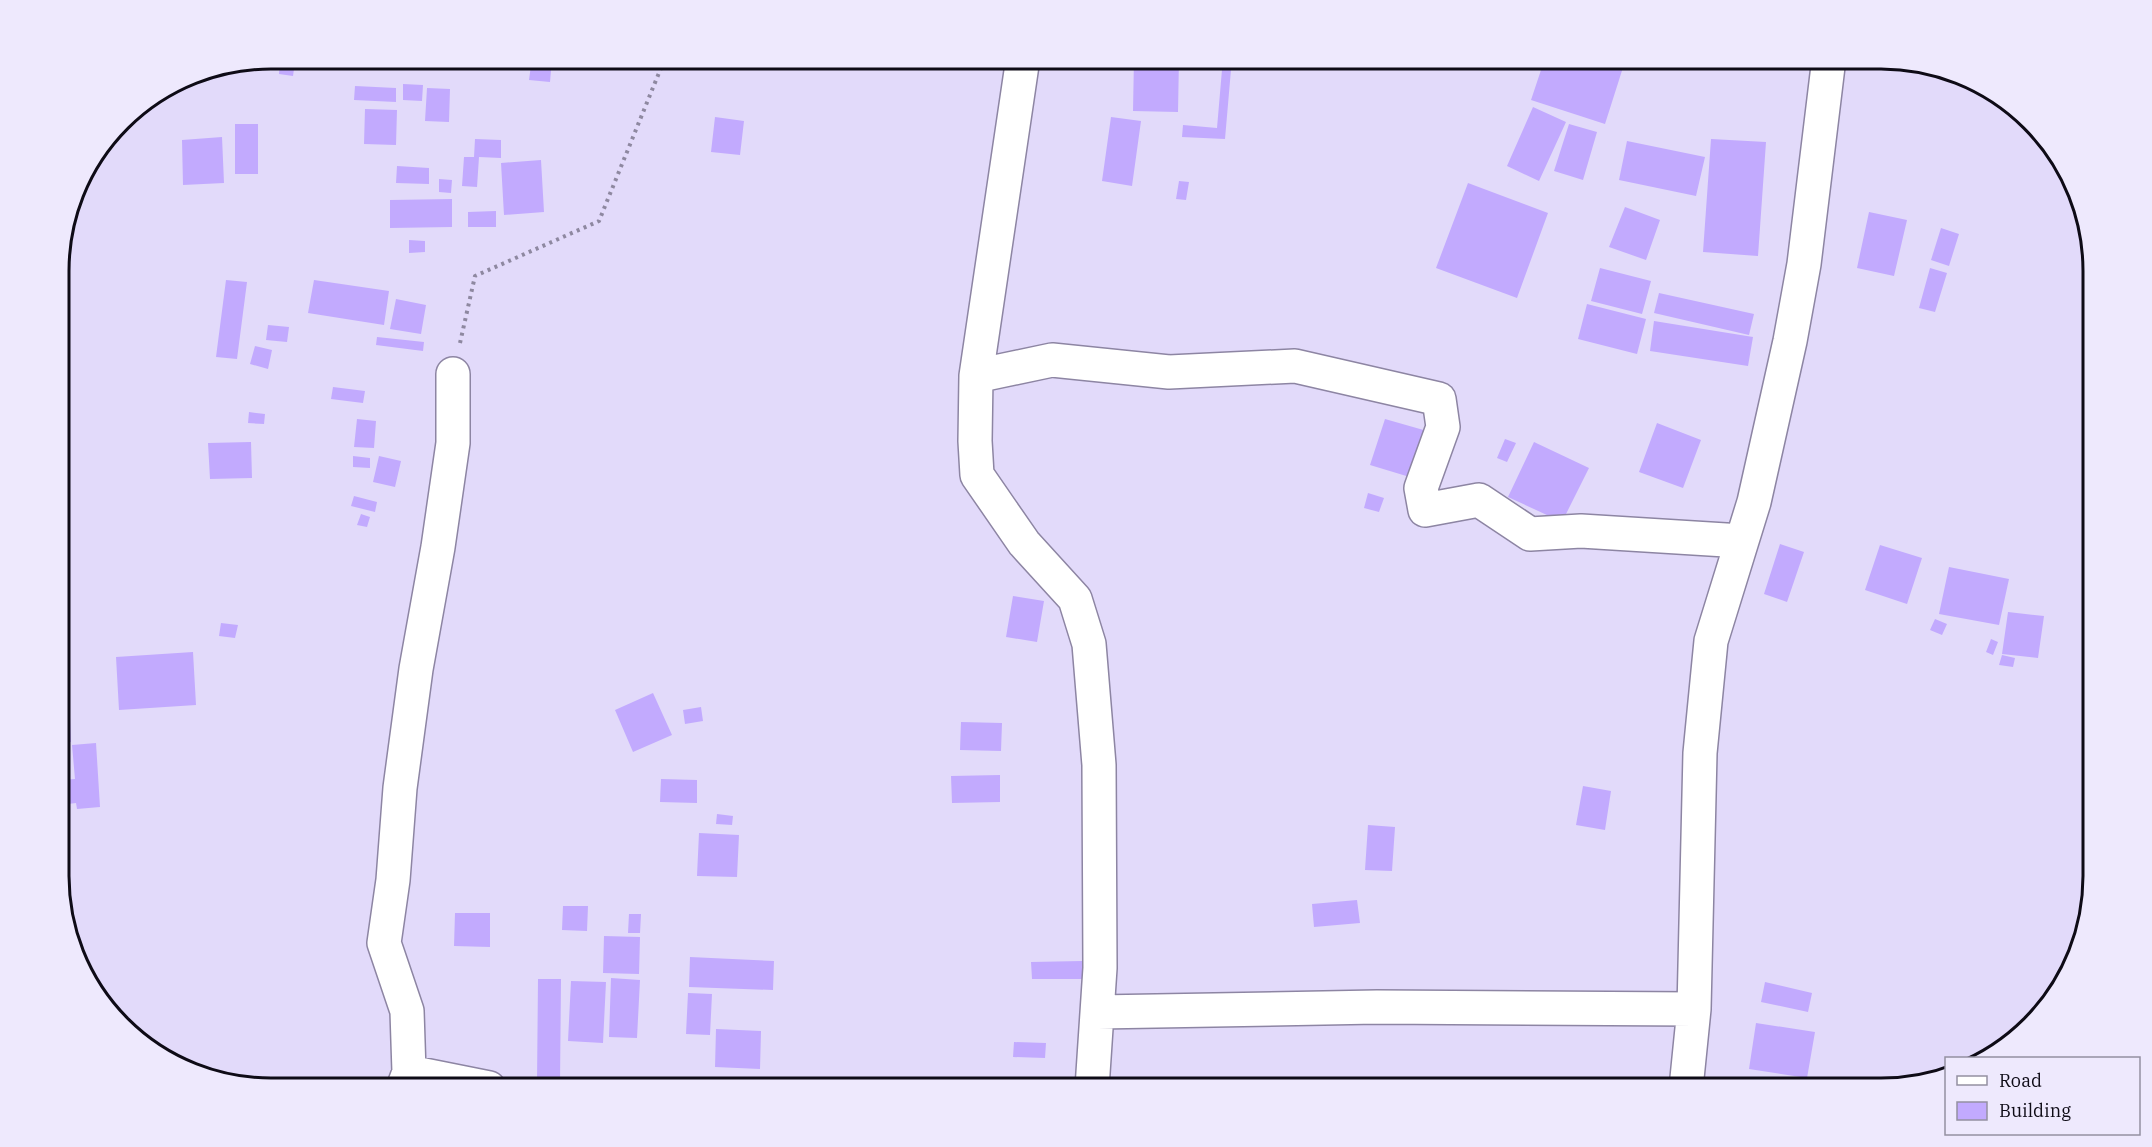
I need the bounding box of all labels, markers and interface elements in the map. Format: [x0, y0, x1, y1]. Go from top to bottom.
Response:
legend [1945, 1057, 2140, 1135]
text: Road [1999, 1069, 2042, 1092]
text: Building [1999, 1099, 2071, 1122]

